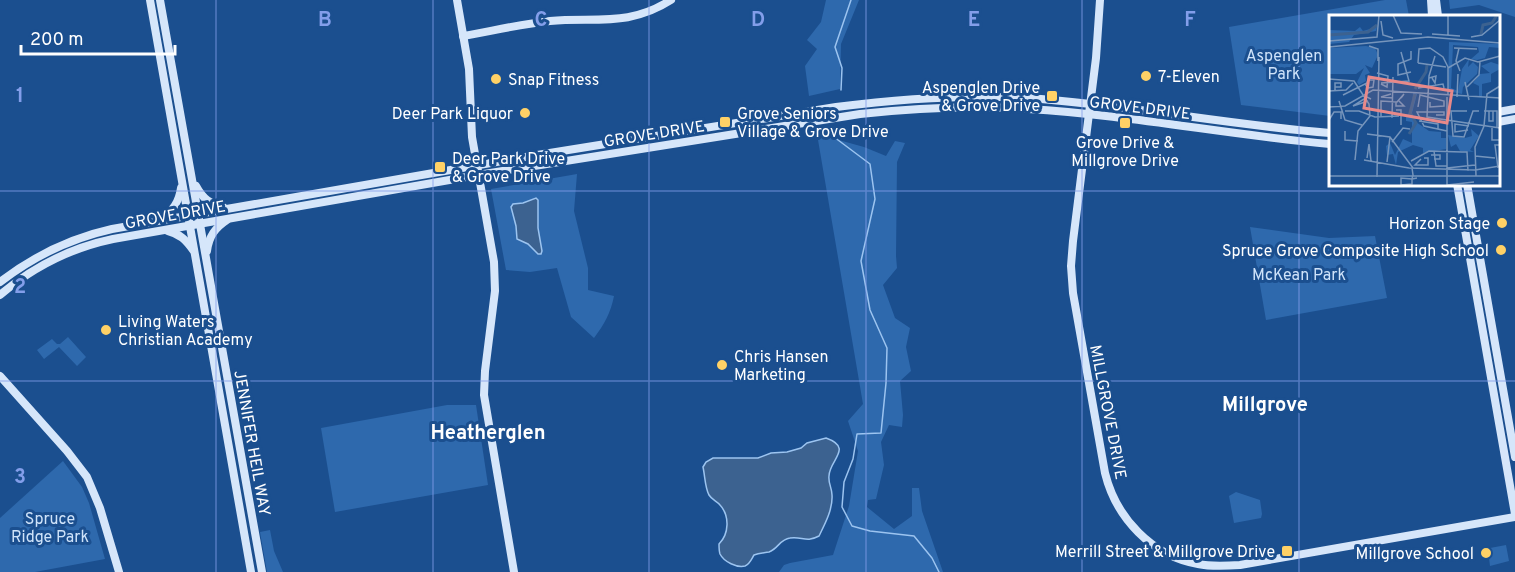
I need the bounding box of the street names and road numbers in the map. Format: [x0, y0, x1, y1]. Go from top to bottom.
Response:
street label: GROVE DRIVE [1088, 93, 1191, 125]
street label: GROVE DRIVE [603, 117, 706, 153]
street label: GROVE DRIVE [124, 197, 227, 235]
street label: MILLGROVE DRIVE [1084, 343, 1130, 481]
street label: JENNIFER HEIL WAY [228, 369, 274, 518]

